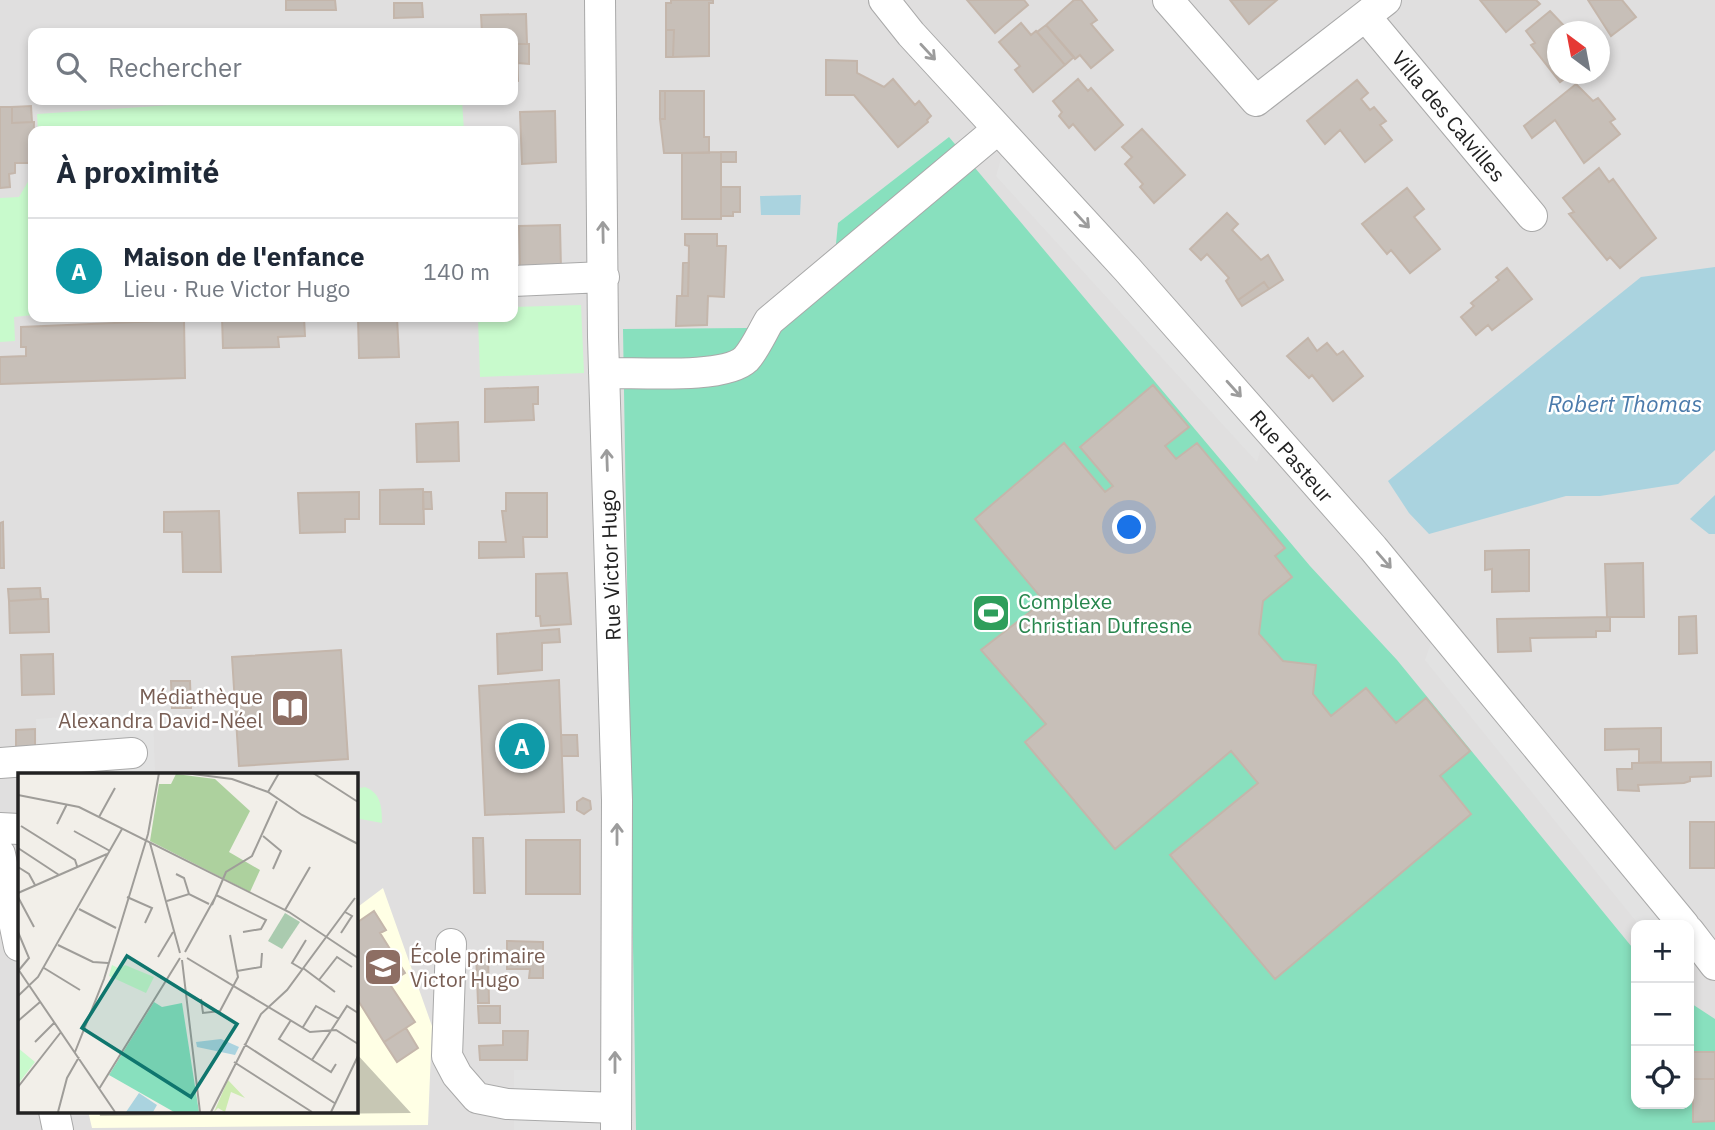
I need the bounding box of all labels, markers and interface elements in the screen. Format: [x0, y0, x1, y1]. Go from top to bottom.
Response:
north arrow [1547, 21, 1610, 84]
search box [28, 28, 518, 105]
one-way arrow [920, 43, 936, 61]
street label: Villa des Calvilles [1386, 45, 1512, 187]
icon: search [52, 48, 90, 86]
text: Rechercher [108, 50, 242, 84]
text: À proximité [56, 152, 219, 191]
one-way arrow [1074, 211, 1090, 229]
one-way arrow [596, 221, 610, 244]
text: Maison de l'enfance [123, 239, 365, 273]
text: A [71, 256, 87, 286]
text: 140 m [423, 256, 490, 286]
text: Lieu · Rue Victor Hugo [123, 273, 350, 303]
one-way arrow [1226, 380, 1242, 398]
water label: Robert Thomas [1548, 388, 1702, 418]
street label: Rue Pasteur [1244, 404, 1340, 508]
one-way arrow [600, 449, 614, 472]
street label: Rue Victor Hugo [593, 489, 627, 641]
your location [1112, 510, 1146, 544]
one-way arrow [1376, 551, 1392, 569]
place label: Complexe Christian Dufresne [1018, 587, 1192, 639]
sports icon: Complexe Christian Dufresne [970, 592, 1012, 634]
place label: Médiathèque Alexandra David-Néel [58, 682, 263, 734]
library icon: Médiathèque Alexandra David-Néel [269, 687, 311, 729]
pin: A [499, 720, 545, 772]
inset map [18, 773, 357, 1112]
one-way arrow [610, 823, 624, 846]
map controls [1631, 920, 1694, 1109]
button: + [1631, 920, 1694, 983]
place label: École primaire Victor Hugo [410, 941, 546, 993]
school or university icon: École primaire Victor Hugo [362, 946, 404, 988]
button: − [1631, 983, 1694, 1046]
button: locate [1631, 1046, 1694, 1109]
one-way arrow [608, 1051, 622, 1074]

